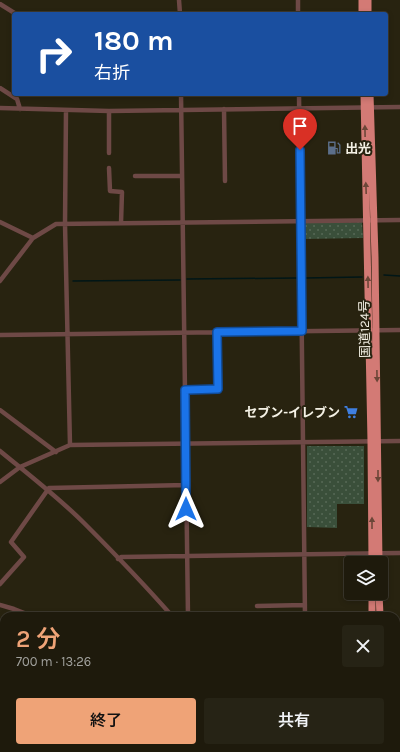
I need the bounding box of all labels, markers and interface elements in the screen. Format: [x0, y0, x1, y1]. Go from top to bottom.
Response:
text: 180 m [94, 24, 173, 57]
icon: right [28, 28, 80, 80]
text: 右折 [94, 62, 130, 84]
pin [283, 109, 317, 150]
icon: arrive [289, 115, 311, 137]
one-way arrow [362, 124, 368, 137]
fuel station icon: 出光 [326, 140, 342, 156]
place label: 出光 [345, 141, 371, 156]
one-way arrow [363, 181, 369, 194]
one-way arrow [365, 275, 371, 288]
street label: 国道124号 [356, 300, 373, 358]
one-way arrow [374, 370, 380, 383]
supermarket icon: セブン-イレブン [343, 404, 359, 420]
place label: セブン-イレブン [244, 405, 340, 420]
one-way arrow [375, 470, 381, 483]
position arrow [165, 488, 207, 530]
one-way arrow [369, 516, 375, 529]
map controls [344, 556, 388, 600]
button: layers [344, 556, 388, 600]
text: 2 分 [16, 625, 60, 653]
button: close [342, 625, 384, 667]
text: 700 m · 13:26 [16, 654, 91, 669]
button: 終了 [16, 698, 196, 744]
button: 共有 [204, 698, 384, 744]

